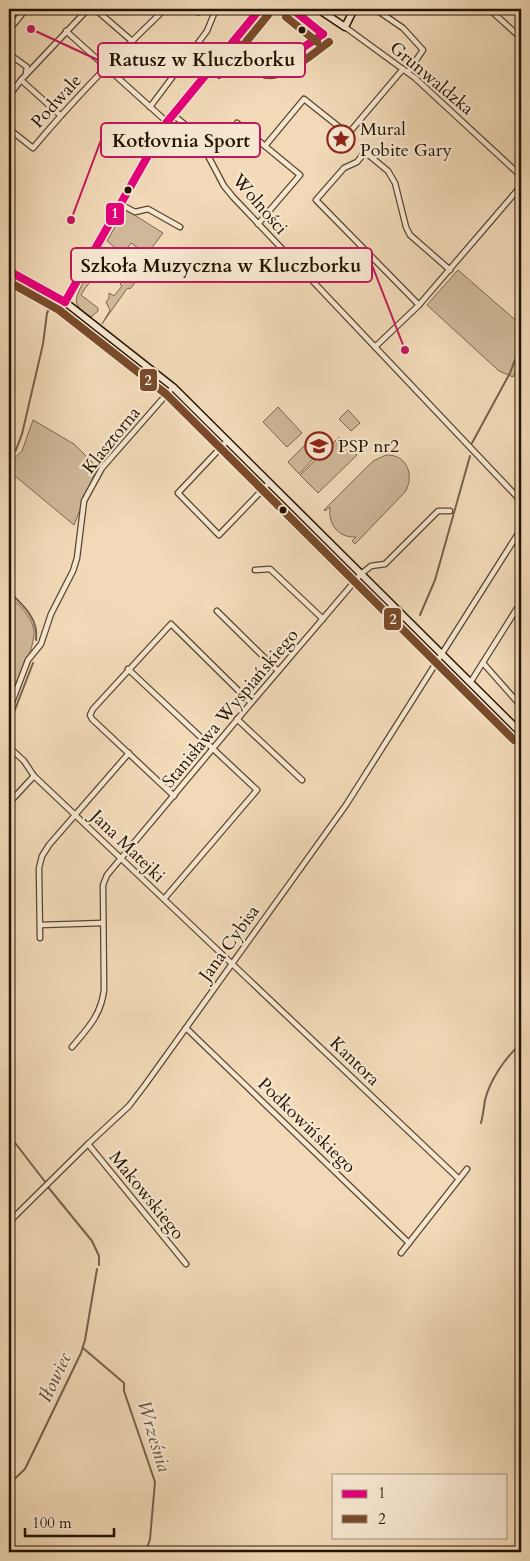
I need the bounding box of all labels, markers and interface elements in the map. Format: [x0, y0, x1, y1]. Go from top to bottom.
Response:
unlabelled marker [297, 25, 307, 35]
street label: Grunwaldzka [384, 36, 479, 121]
callout: Ratusz w Kluczborku [98, 43, 305, 77]
text: Ratusz w Kluczborku [109, 47, 295, 73]
street label: Podwale [25, 69, 87, 134]
place label: Mural Pobite Gary [360, 117, 452, 163]
callout: Kotłovnia Sport [101, 123, 260, 157]
place icon: Mural Pobite Gary [326, 124, 356, 154]
text: Kotłovnia Sport [112, 128, 250, 154]
street label: Wolności [225, 168, 293, 240]
unlabelled marker [123, 185, 133, 195]
line badge: 1 [105, 202, 125, 226]
text: 1 [111, 204, 119, 223]
callout: Szkoła Muzyczna w Kluczborku [71, 248, 372, 282]
text: Szkoła Muzyczna w Kluczborku [81, 253, 361, 279]
line badge: 2 [139, 368, 158, 392]
text: 2 [144, 371, 152, 390]
street label: Klasztorna [77, 401, 146, 479]
school or university icon: PSP nr2 [304, 431, 334, 461]
place label: PSP nr2 [338, 434, 399, 459]
unlabelled marker [278, 505, 288, 515]
line badge: 2 [383, 607, 402, 631]
text: 2 [389, 610, 397, 629]
street label: Stanisława Wyspiańskiego [156, 623, 305, 793]
street label: Jana Matejki [83, 802, 171, 888]
street label: Jana Cybisa [192, 900, 266, 989]
street label: Kantora [324, 1031, 385, 1092]
street label: Podkowińskiego [252, 1072, 361, 1179]
street label: Makowskiego [103, 1146, 190, 1245]
water label: Iłowiec [32, 1348, 78, 1407]
water label: Września [131, 1397, 177, 1476]
legend [332, 1474, 508, 1538]
text: 1 [378, 1483, 386, 1503]
scale bar [25, 1506, 114, 1538]
text: 2 [378, 1509, 386, 1529]
text: 100 m [32, 1513, 72, 1533]

